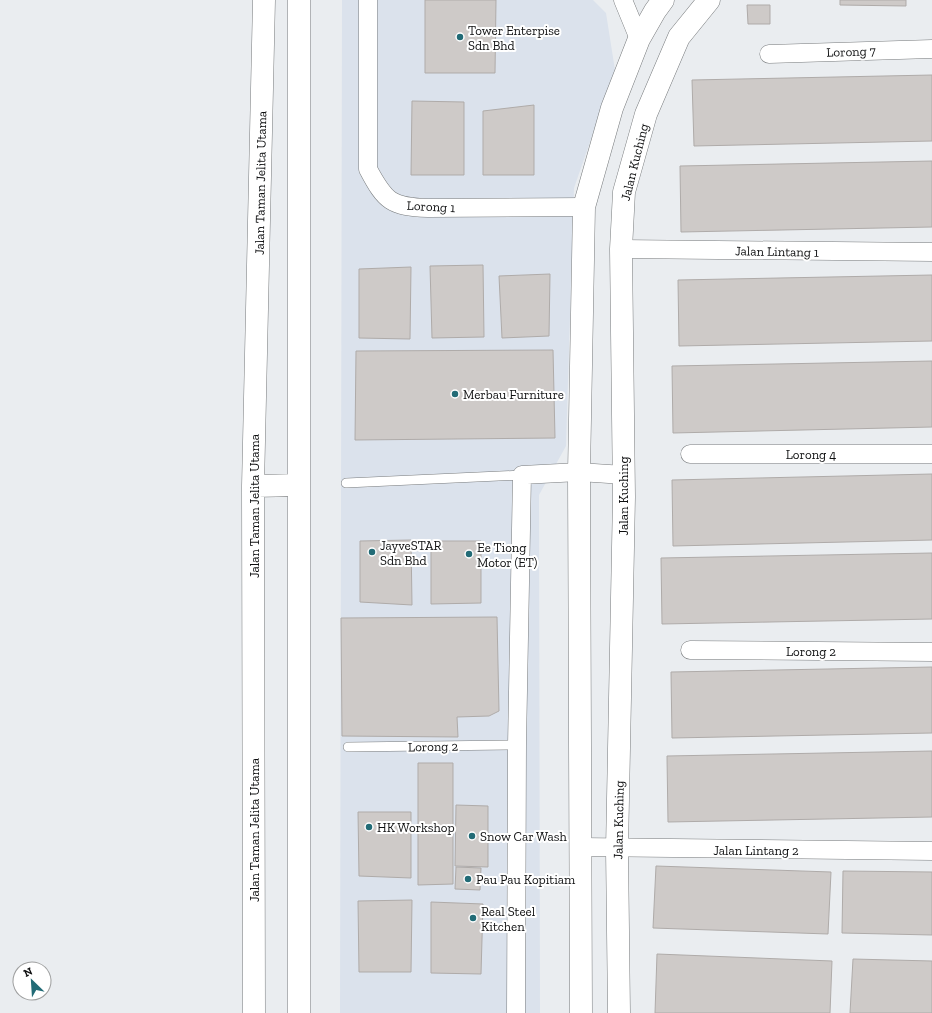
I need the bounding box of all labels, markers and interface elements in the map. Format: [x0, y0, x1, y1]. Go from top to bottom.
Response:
place label: Tower Enterpise Sdn Bhd [468, 23, 560, 53]
marker: Tower Enterpise Sdn Bhd [455, 32, 465, 42]
street label: Lorong 7 [826, 43, 876, 60]
street label: Jalan Taman Jelita Utama [252, 110, 269, 255]
street label: Jalan Kuching [618, 122, 651, 202]
street label: Lorong 1 [406, 198, 456, 215]
street label: Jalan Lintang 1 [735, 243, 819, 260]
place label: Merbau Furniture [463, 387, 564, 402]
marker: Merbau Furniture [450, 389, 460, 399]
street label: Jalan Taman Jelita Utama [247, 433, 262, 578]
street label: Lorong 4 [786, 447, 836, 462]
street label: Jalan Kuching [616, 456, 631, 536]
place label: JayveSTAR Sdn Bhd [380, 538, 441, 568]
place label: Ee Tiong Motor (ET) [477, 540, 538, 570]
marker: JayveSTAR Sdn Bhd [367, 547, 377, 557]
marker: Ee Tiong Motor (ET) [464, 549, 474, 559]
street label: Lorong 2 [786, 644, 836, 659]
street label: Lorong 2 [408, 739, 458, 754]
street label: Jalan Taman Jelita Utama [247, 757, 262, 902]
street label: Jalan Kuching [610, 780, 627, 860]
place label: HK Workshop [377, 820, 455, 835]
marker: HK Workshop [364, 822, 374, 832]
place label: Snow Car Wash [480, 829, 568, 844]
marker: Snow Car Wash [467, 831, 477, 841]
street label: Jalan Lintang 2 [713, 843, 799, 858]
place label: Pau Pau Kopitiam [476, 872, 576, 887]
marker: Pau Pau Kopitiam [463, 874, 473, 884]
place label: Real Steel Kitchen [481, 904, 536, 934]
marker: Real Steel Kitchen [468, 913, 478, 923]
north arrow [12, 961, 52, 1001]
text: N [21, 964, 35, 980]

